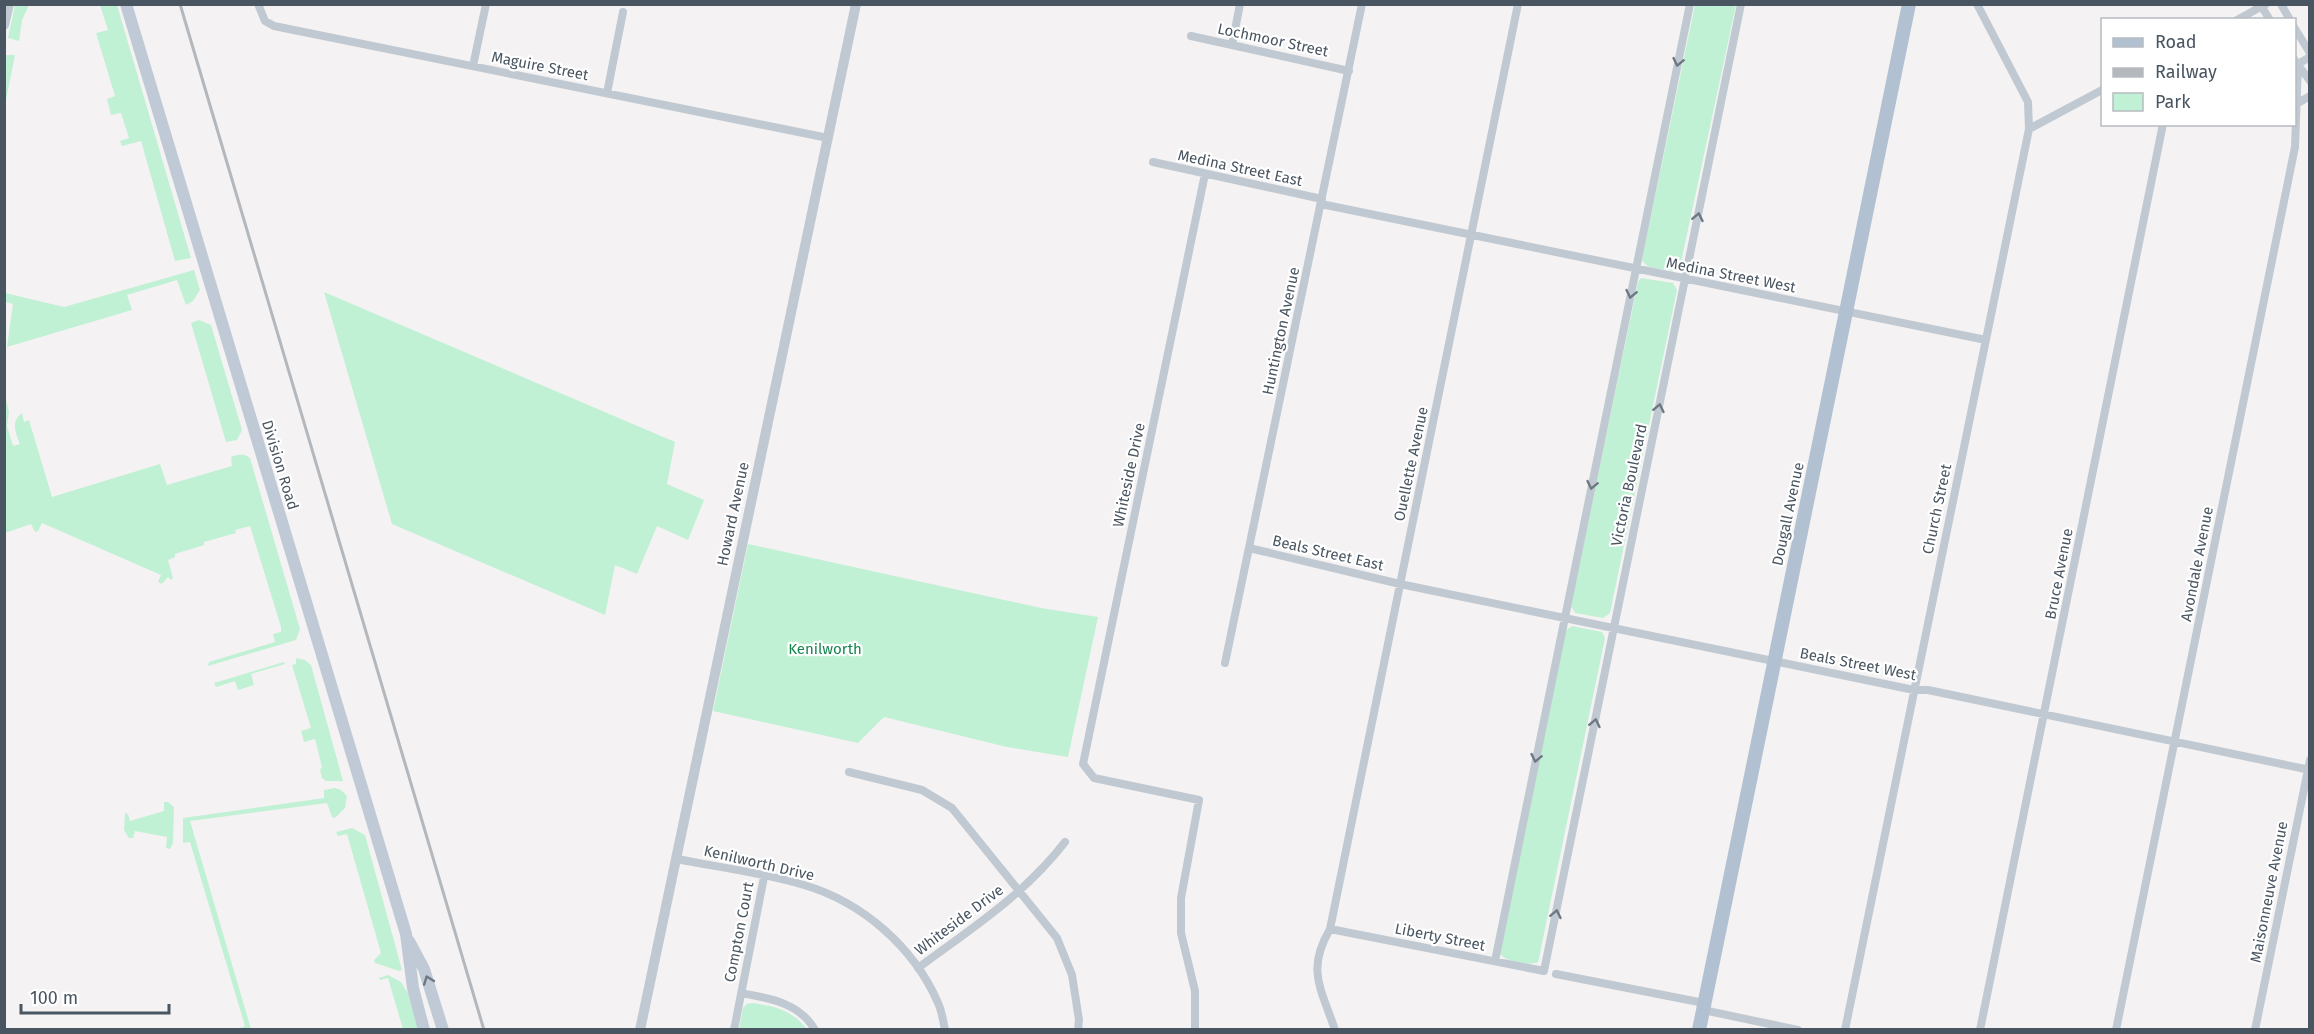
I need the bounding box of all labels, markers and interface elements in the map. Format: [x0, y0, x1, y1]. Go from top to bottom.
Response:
legend [2101, 18, 2296, 126]
street label: Lochmoor Street [1216, 19, 1331, 61]
text: Road [2155, 31, 2197, 53]
street label: Maguire Street [490, 48, 591, 84]
one-way arrow [1672, 57, 1685, 67]
text: Railway [2155, 61, 2217, 83]
text: Park [2155, 91, 2191, 113]
street label: Medina Street East [1176, 146, 1305, 190]
one-way arrow [1691, 212, 1704, 222]
street label: Medina Street West [1665, 254, 1798, 296]
street label: Huntington Avenue [1259, 265, 1303, 397]
one-way arrow [1625, 289, 1638, 299]
one-way arrow [1652, 403, 1665, 413]
street label: Ouellette Avenue [1390, 405, 1432, 523]
street label: Division Road [258, 418, 302, 512]
street label: Whiteside Drive [1109, 421, 1149, 529]
street label: Victoria Boulevard [1607, 422, 1651, 548]
street label: Howard Avenue [713, 460, 753, 568]
street label: Dougall Avenue [1768, 461, 1808, 567]
street label: Church Street [1919, 462, 1955, 556]
one-way arrow [1586, 480, 1599, 490]
street label: Avondale Avenue [2177, 505, 2217, 623]
street label: Bruce Avenue [2041, 527, 2077, 621]
street label: Beals Street East [1271, 531, 1386, 575]
park label: Kenilworth [788, 640, 862, 658]
street label: Beals Street West [1798, 644, 1918, 684]
one-way arrow [1587, 718, 1600, 728]
one-way arrow [1530, 753, 1543, 763]
street label: Maisonneuve Avenue [2246, 820, 2292, 964]
street label: Kenilworth Drive [702, 842, 816, 884]
street label: Compton Court [720, 880, 758, 984]
street label: Whiteside Drive [911, 881, 1007, 959]
one-way arrow [1549, 909, 1562, 919]
street label: Liberty Street [1393, 919, 1487, 955]
one-way arrow [423, 976, 436, 986]
scale bar [21, 977, 170, 1015]
text: 100 m [30, 987, 78, 1009]

